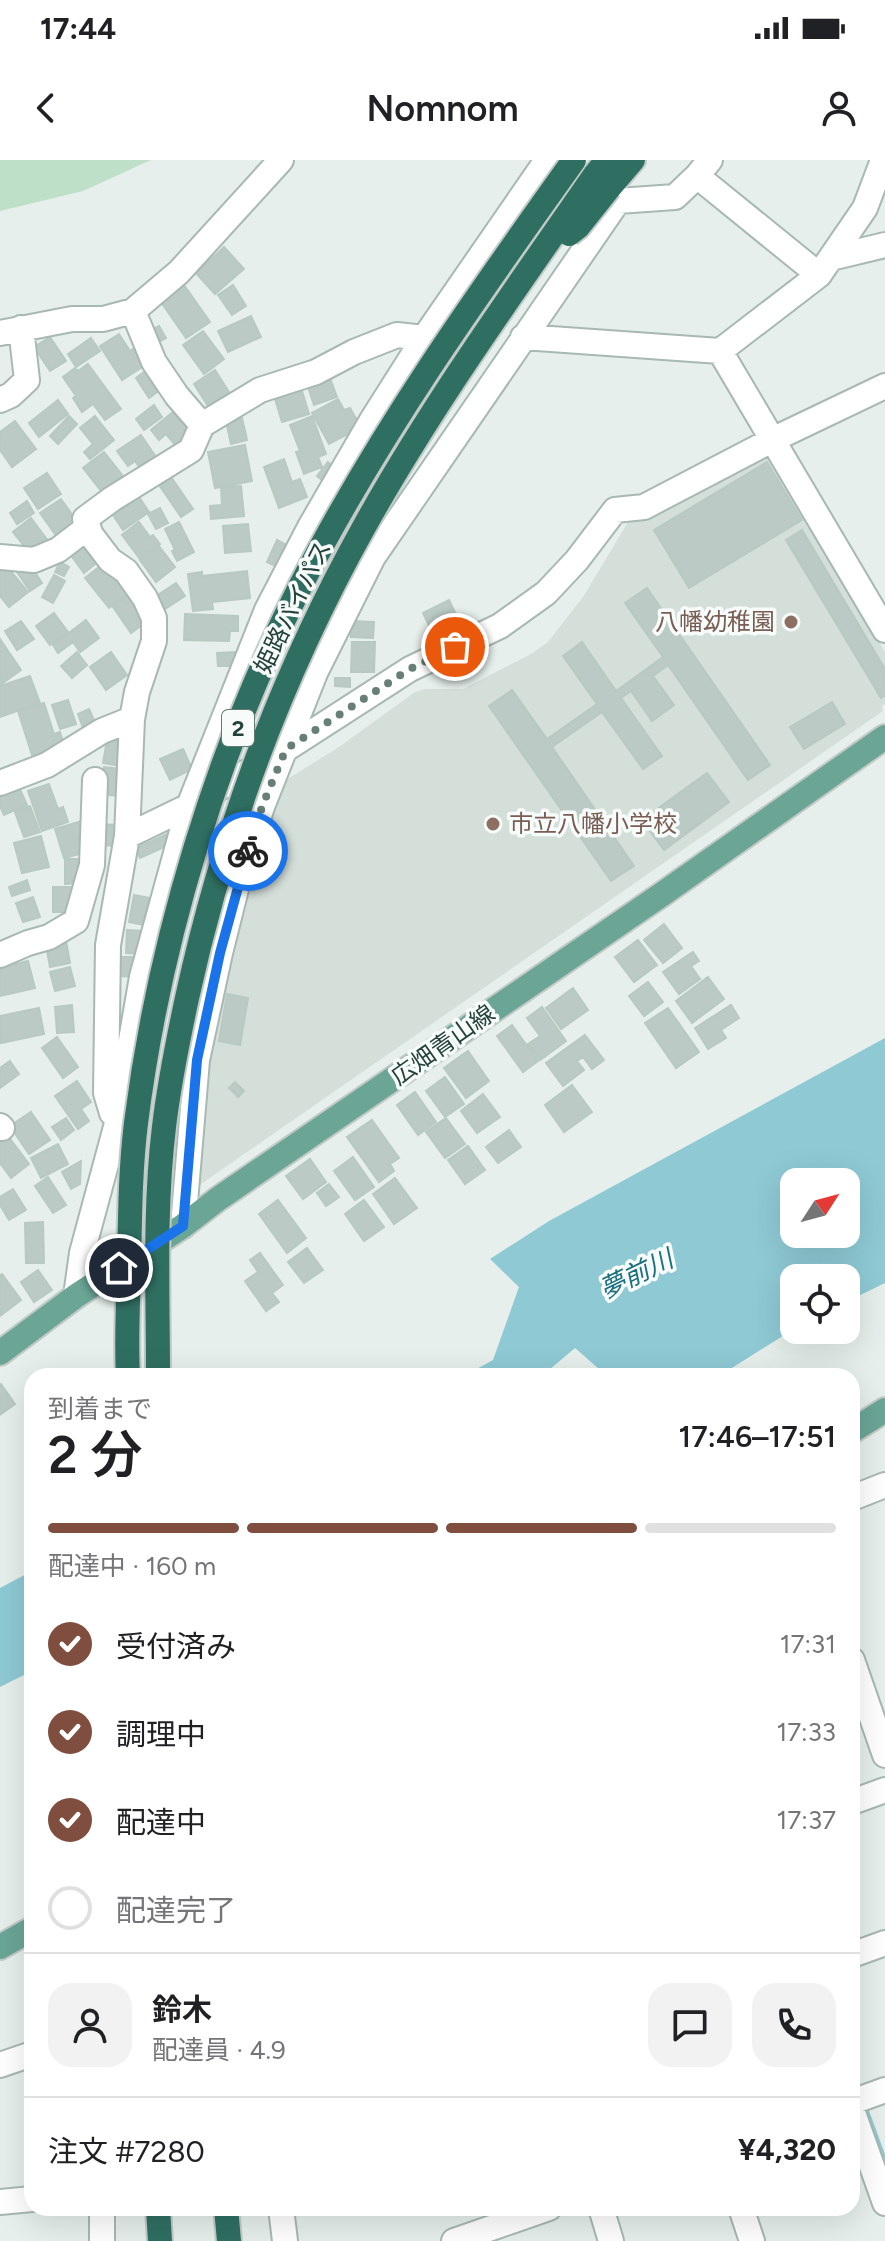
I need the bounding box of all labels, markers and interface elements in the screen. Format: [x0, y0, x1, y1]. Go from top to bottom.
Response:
text: 17:44 [40, 10, 116, 47]
icon: back [24, 86, 68, 130]
icon: person [817, 86, 861, 130]
text: Nomnom [366, 87, 519, 130]
street label: 姫路バイパス [248, 536, 337, 678]
place label: 八幡幼稚園 [655, 607, 775, 636]
pin [421, 613, 489, 681]
marker: 八幡幼稚園 [782, 613, 800, 631]
icon: bag [433, 625, 477, 669]
road number: 2 [222, 710, 254, 746]
place label: 市立八幡小学校 [509, 809, 677, 838]
courier [208, 811, 288, 891]
marker: 市立八幡小学校 [484, 815, 502, 833]
icon: bike [226, 829, 270, 873]
street label: 広畑青山線 [385, 998, 500, 1091]
north arrow [780, 1168, 860, 1248]
map controls [780, 1168, 860, 1344]
pin [85, 1234, 153, 1302]
water label: 夢前川 [594, 1241, 681, 1305]
icon: home [97, 1246, 141, 1290]
button: locate [780, 1264, 860, 1344]
text: 到着まで [48, 1393, 152, 1425]
text: 17:46–17:51 [679, 1418, 836, 1455]
text: 2 分 [48, 1424, 142, 1486]
text: 配達中 · 160 m [48, 1550, 216, 1582]
icon: check [48, 1622, 92, 1666]
text: 受付済み [116, 1628, 236, 1665]
text: 17:31 [780, 1628, 836, 1660]
icon: check [48, 1710, 92, 1754]
text: 調理中 [116, 1716, 206, 1753]
text: 17:33 [776, 1716, 836, 1748]
icon: check [48, 1798, 92, 1842]
text: 配達中 [116, 1804, 206, 1841]
text: 17:37 [777, 1804, 836, 1836]
text: 配達完了 [116, 1892, 236, 1929]
button: person [48, 1983, 132, 2067]
button: chat [648, 1983, 732, 2067]
button: phone [752, 1983, 836, 2067]
text: 鈴木 [152, 1991, 212, 2028]
text: 配達員 · 4.9 [152, 2034, 286, 2066]
text: ¥4,320 [738, 2131, 836, 2168]
text: 注文 #7280 [48, 2133, 205, 2170]

